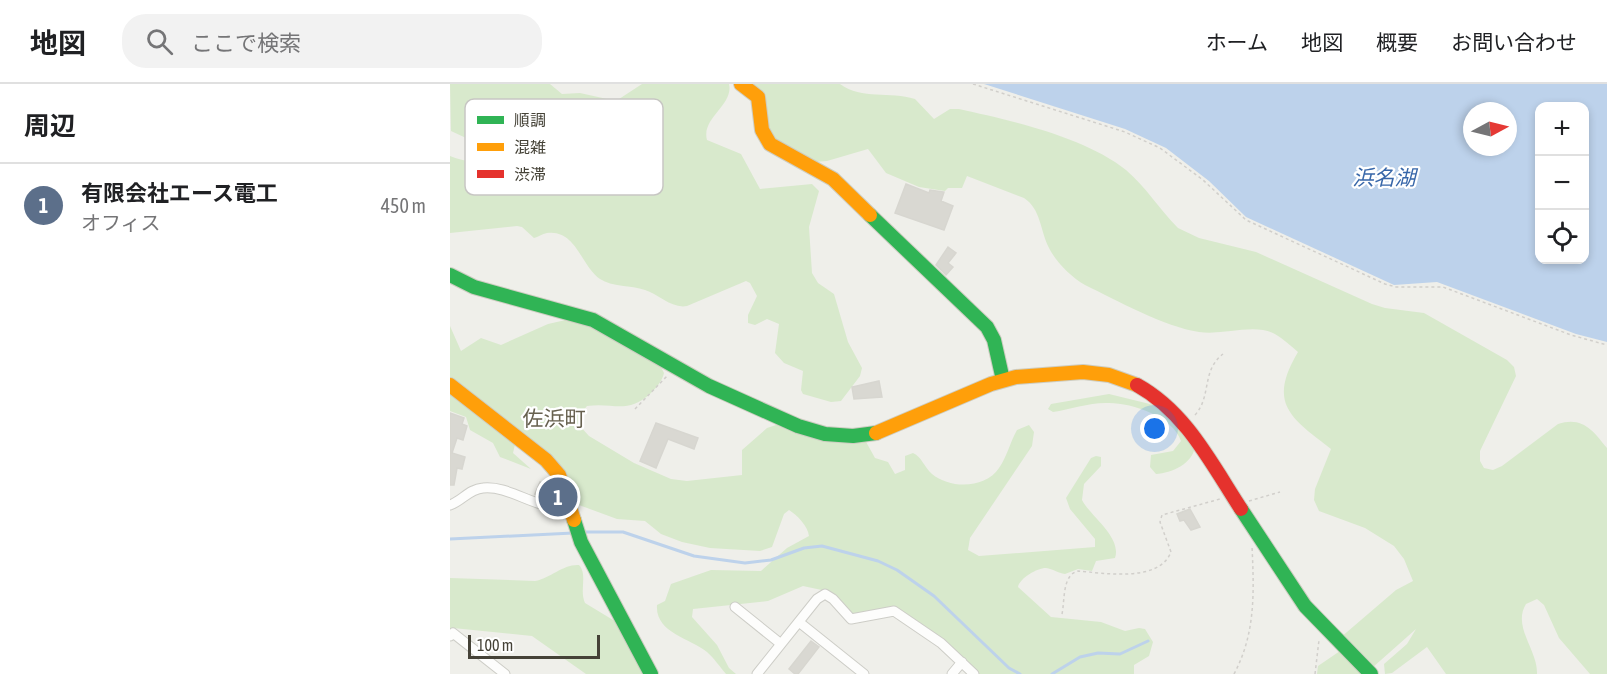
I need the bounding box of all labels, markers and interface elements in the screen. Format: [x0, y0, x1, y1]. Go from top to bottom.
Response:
search box [122, 14, 542, 68]
icon: search [143, 25, 176, 58]
text: 地図 [30, 27, 86, 59]
text: ここで検索 [191, 30, 301, 56]
text: ホーム [1206, 30, 1268, 54]
text: 地図 [1301, 30, 1343, 54]
text: 概要 [1376, 30, 1418, 54]
text: お問い合わせ [1451, 30, 1577, 54]
legend [465, 99, 663, 195]
north arrow [1463, 102, 1517, 156]
map controls [1535, 102, 1589, 264]
button: + [1535, 102, 1589, 156]
text: 周辺 [24, 111, 76, 141]
text: 順調 [514, 111, 546, 129]
text: 混雑 [514, 138, 546, 156]
button: − [1535, 156, 1589, 210]
text: 渋滞 [514, 165, 546, 183]
water label: 浜名湖 [1353, 165, 1418, 189]
text: 有限会社エース電工 [81, 180, 278, 206]
text: 1 [39, 194, 48, 217]
text: 450 m [381, 194, 426, 217]
button: locate [1535, 210, 1589, 264]
text: オフィス [81, 211, 161, 234]
district label: 佐浜町 [523, 406, 586, 430]
your location [1140, 414, 1169, 443]
pin: 1 [538, 474, 578, 520]
scale bar [468, 632, 600, 660]
text: 100 m [477, 636, 513, 654]

